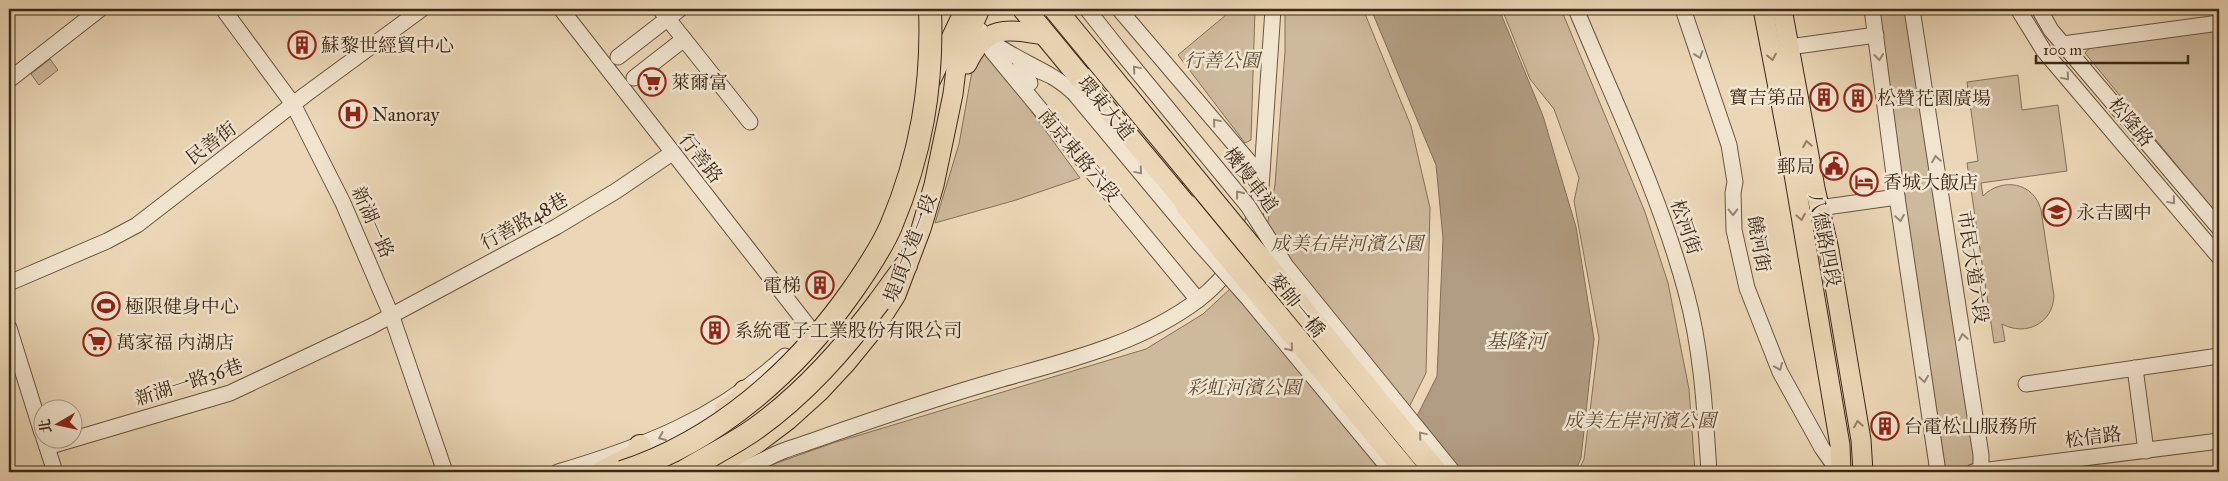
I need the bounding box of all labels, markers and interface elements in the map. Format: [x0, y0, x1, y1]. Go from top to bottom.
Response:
building icon: 蘇黎世經貿中心 [287, 30, 317, 60]
scale bar [2036, 32, 2188, 64]
place label: 蘇黎世經貿中心 [321, 34, 454, 57]
text: 100 m [2043, 41, 2083, 59]
park label: 行善公園 [1184, 49, 1263, 72]
one-way arrow [1693, 50, 1703, 59]
one-way arrow [1766, 52, 1777, 61]
one-way arrow [1873, 53, 1883, 61]
one-way arrow [1133, 66, 1141, 75]
supermarket icon: 萊爾富 [637, 67, 667, 97]
place label: 萊爾富 [671, 71, 728, 94]
street label: 環東大道 [1073, 71, 1139, 145]
one-way arrow [2061, 71, 2069, 80]
building icon: 寶吉第品 [1809, 82, 1839, 112]
building icon: 松贊花園廣場 [1843, 83, 1873, 113]
place label: 寶吉第品 [1729, 86, 1805, 109]
place label: 松贊花園廣場 [1877, 87, 1991, 110]
street label: 松隆路 [2104, 93, 2158, 151]
hospital icon: Nanoray [338, 99, 368, 129]
place label: Nanoray [372, 103, 441, 126]
street label: 南京東路六段 [1034, 104, 1124, 206]
street label: 民善街 [181, 117, 241, 169]
one-way arrow [1213, 119, 1222, 128]
street label: 行善路 [674, 128, 728, 188]
one-way arrow [1802, 139, 1812, 148]
street label: 機慢車道 [1219, 143, 1283, 217]
public building icon: 郵局 [1819, 151, 1849, 181]
one-way arrow [1931, 154, 1942, 162]
place label: 郵局 [1777, 155, 1815, 178]
one-way arrow [1133, 165, 1142, 174]
hotel icon: 香城大飯店 [1849, 167, 1879, 197]
place label: 香城大飯店 [1883, 171, 1978, 194]
street label: 新湖一路 [347, 183, 399, 261]
street label: 行善路48巷 [476, 188, 572, 254]
street label: 堤頂大道一段 [879, 191, 941, 305]
one-way arrow [1237, 191, 1245, 200]
street label: 八德路四段 [1805, 191, 1845, 289]
one-way arrow [2166, 195, 2175, 204]
street label: 松河街 [1666, 196, 1706, 258]
school or university icon: 永吉國中 [2042, 197, 2072, 227]
place label: 永吉國中 [2076, 201, 2152, 224]
one-way arrow [1728, 208, 1739, 216]
street label: 市民大道六段 [1953, 209, 1993, 325]
one-way arrow [1795, 212, 1805, 221]
street label: 饒河街 [1743, 214, 1775, 274]
one-way arrow [1894, 215, 1905, 223]
park label: 成美右岸河濱公園 [1271, 232, 1426, 255]
street label: 麥帥一橋 [1264, 268, 1330, 342]
building icon: 電梯 [805, 270, 835, 300]
place label: 電梯 [763, 274, 801, 297]
sports icon: 極限健身中心 [91, 291, 121, 321]
place label: 極限健身中心 [125, 295, 239, 318]
building icon: 系統電子工業股份有限公司 [700, 315, 730, 345]
place label: 系統電子工業股份有限公司 [734, 319, 962, 342]
supermarket icon: 萬家福 內湖店 [82, 327, 112, 357]
water label: 基隆河 [1486, 329, 1549, 353]
place label: 萬家福 內湖店 [116, 331, 234, 354]
one-way arrow [1958, 332, 1969, 340]
one-way arrow [1284, 342, 1292, 351]
street label: 新湖一路36巷 [132, 354, 246, 410]
one-way arrow [1772, 362, 1783, 371]
one-way arrow [1918, 375, 1929, 383]
park label: 彩虹河濱公園 [1187, 376, 1304, 399]
north arrow [32, 398, 82, 448]
park label: 成美左岸河濱公園 [1564, 409, 1719, 432]
building icon: 台電松山服務所 [1870, 411, 1900, 441]
place label: 台電松山服務所 [1904, 415, 2037, 438]
text: 北 [36, 418, 55, 434]
one-way arrow [1853, 419, 1863, 428]
street label: 松信路 [2063, 422, 2123, 452]
one-way arrow [658, 430, 667, 441]
one-way arrow [1419, 431, 1428, 440]

